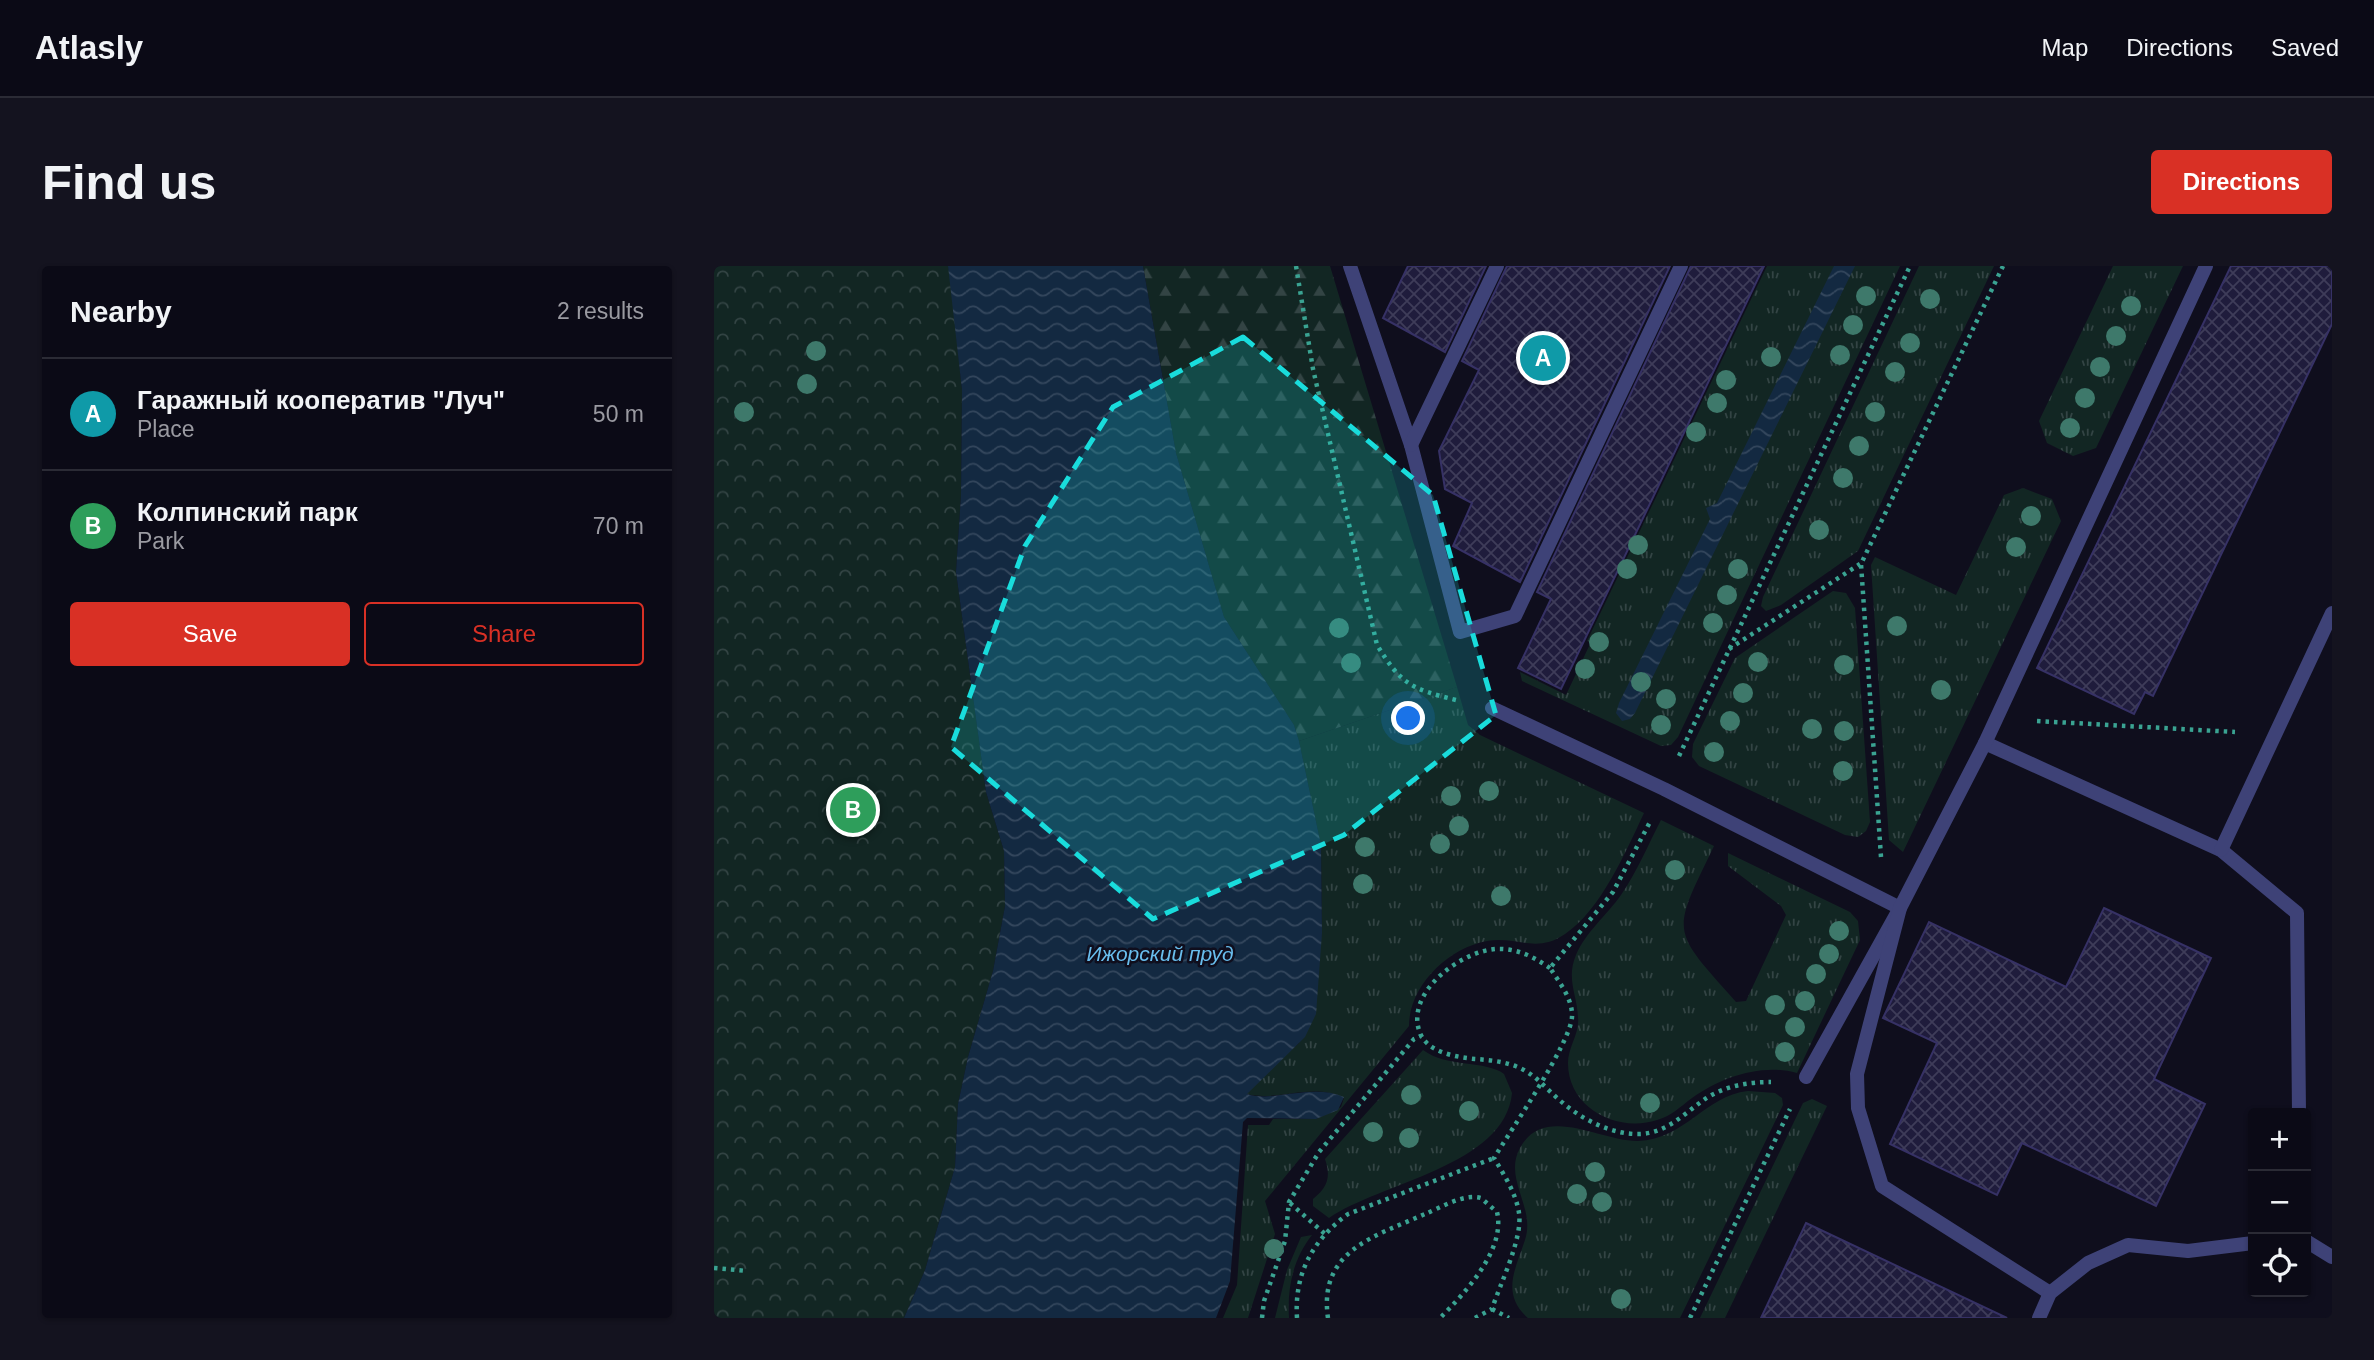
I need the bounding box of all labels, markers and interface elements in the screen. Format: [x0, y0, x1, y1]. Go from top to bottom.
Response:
text: Atlasly [35, 29, 143, 66]
text: Map [2042, 34, 2088, 61]
text: Directions [2126, 34, 2233, 61]
text: Saved [2271, 34, 2339, 61]
button: Directions [2151, 150, 2332, 214]
text: Find us [42, 155, 216, 209]
text: Nearby [70, 295, 172, 328]
text: 2 results [557, 298, 644, 324]
pin: A [1520, 332, 1566, 384]
text: Гаражный кооператив "Луч" [137, 385, 505, 415]
text: A [85, 401, 101, 427]
text: 50 m [593, 401, 644, 427]
text: Place [137, 416, 195, 442]
text: Колпинский парк [137, 497, 358, 527]
text: B [85, 513, 101, 539]
text: 70 m [593, 513, 644, 539]
text: Park [137, 528, 184, 554]
button: Save [70, 602, 350, 666]
button: Share [364, 602, 644, 666]
your location [1391, 701, 1425, 735]
pin: B [830, 784, 876, 836]
water label: Ижорский пруд [1086, 942, 1234, 965]
map controls [2248, 1108, 2311, 1297]
button: + [2248, 1108, 2311, 1171]
button: − [2248, 1171, 2311, 1234]
button: locate [2248, 1234, 2311, 1297]

